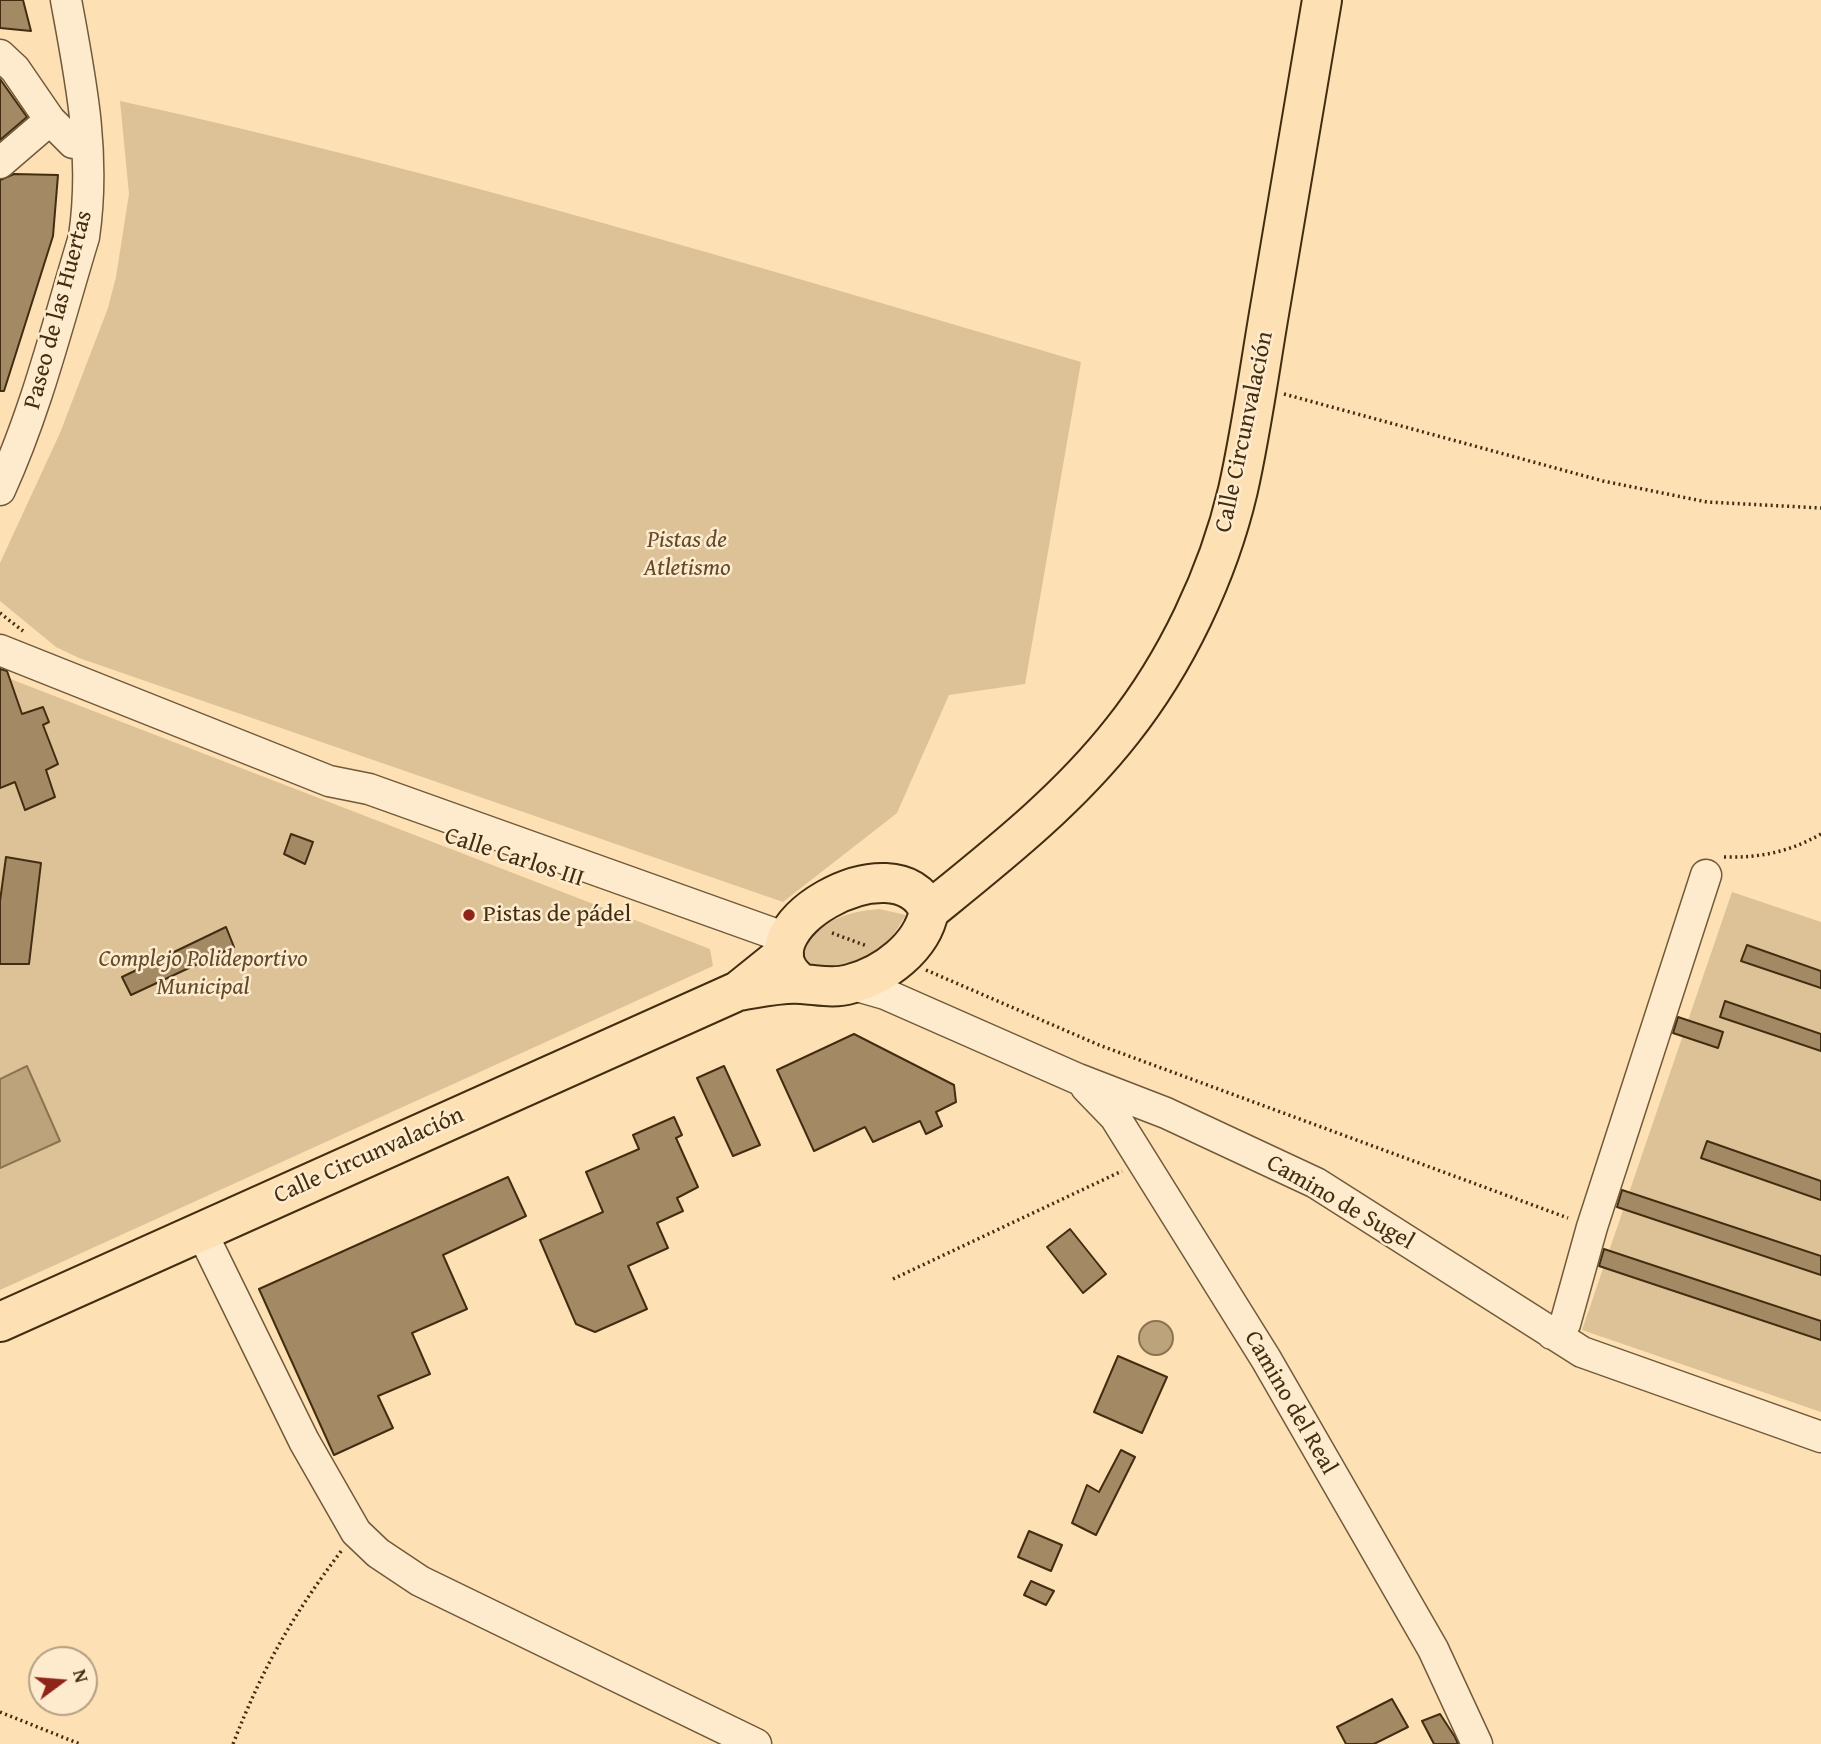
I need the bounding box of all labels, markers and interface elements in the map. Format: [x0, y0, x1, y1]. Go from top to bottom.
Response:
street label: Paseo de las Huertas [19, 208, 99, 412]
street label: Calle Circunvalación [1210, 329, 1280, 535]
park label: Pistas de Atletismo [643, 527, 731, 583]
street label: Calle Carlos III [441, 822, 587, 894]
place label: Pistas de pádel [483, 901, 631, 929]
marker: Pistas de pádel [461, 907, 477, 923]
park label: Complejo Polideportivo Municipal [99, 946, 307, 1002]
street label: Calle Circunvalación [270, 1101, 468, 1211]
street label: Camino de Sugel [1261, 1149, 1419, 1257]
street label: Camino del Real [1237, 1326, 1343, 1480]
north arrow [28, 1646, 98, 1716]
text: N [66, 1666, 96, 1686]

